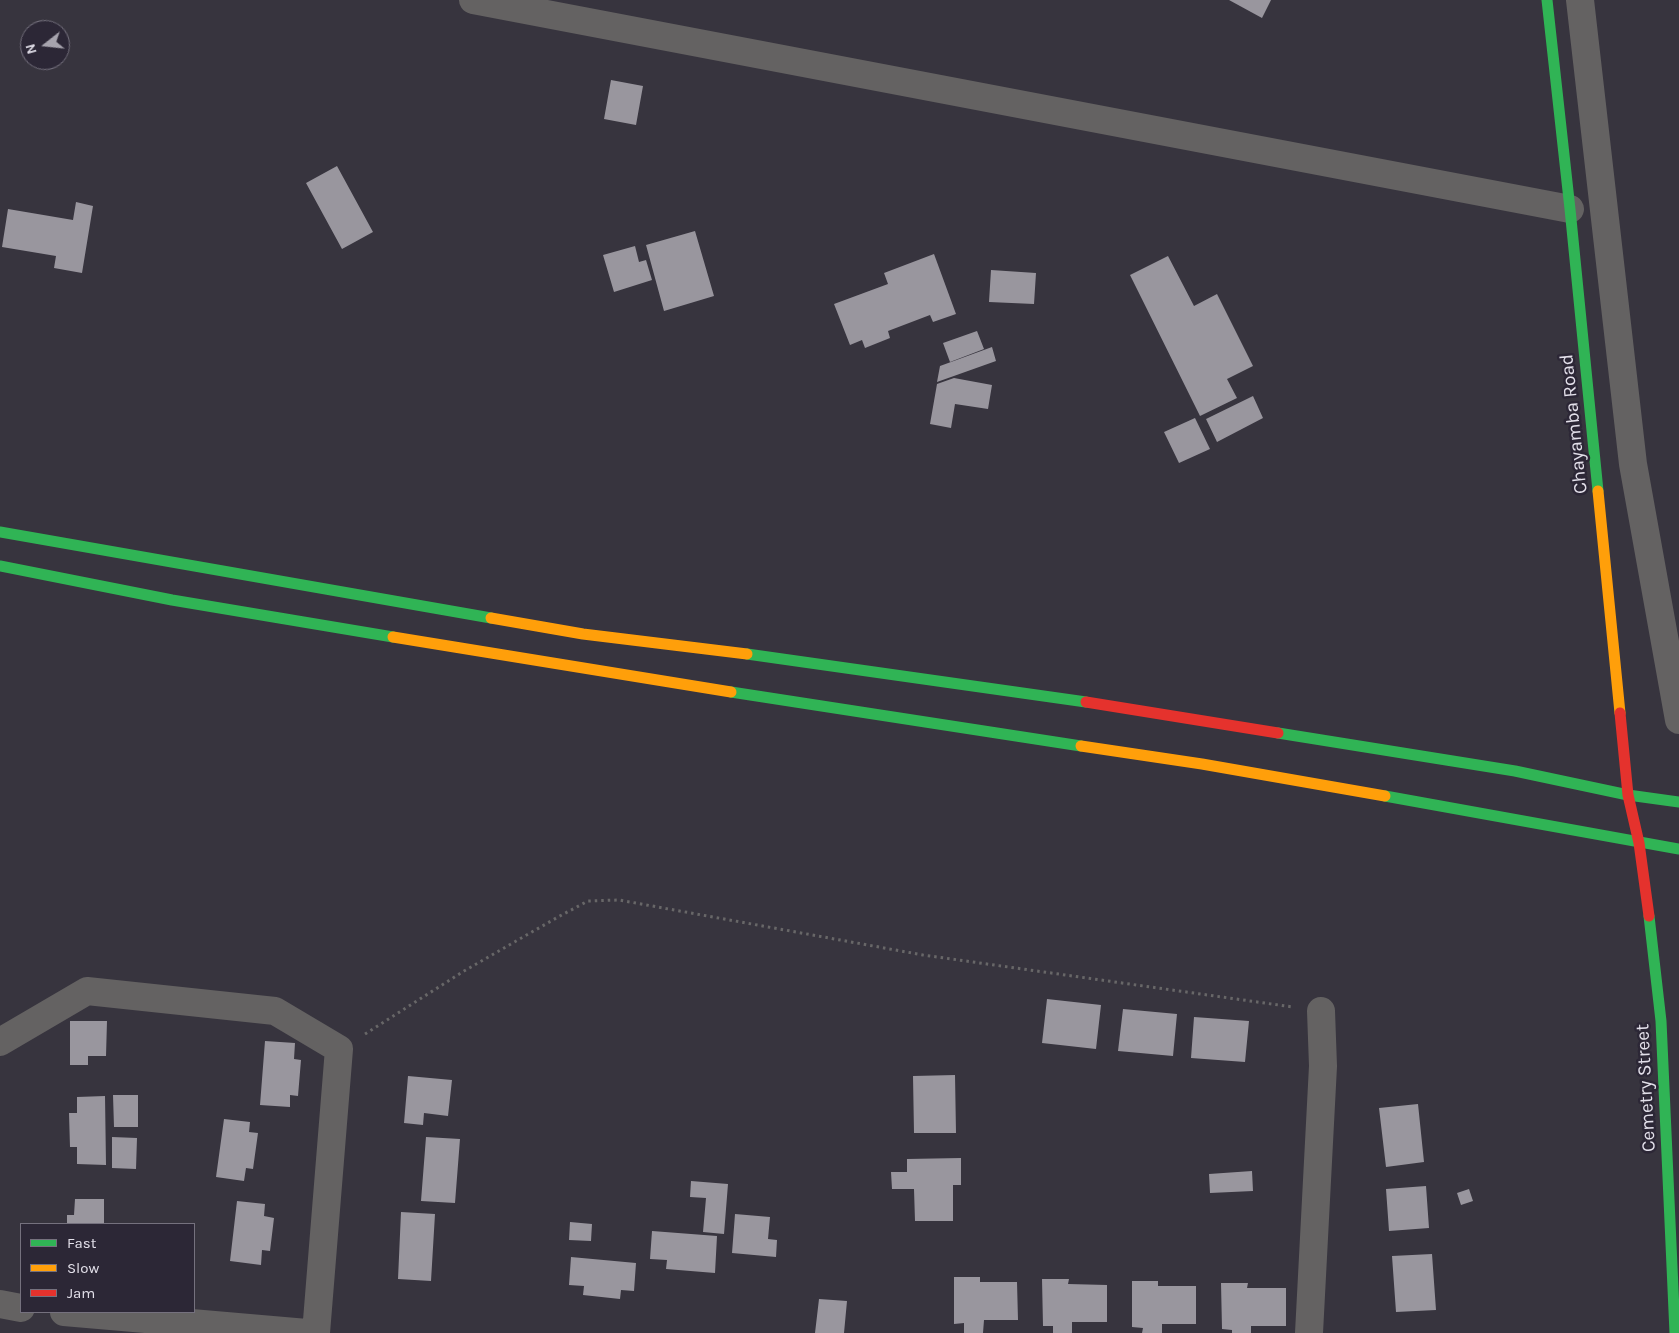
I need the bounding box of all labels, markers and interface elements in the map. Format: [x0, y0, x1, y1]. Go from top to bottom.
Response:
north arrow [20, 20, 70, 70]
text: N [22, 42, 41, 56]
street label: Chayamba Road [1555, 353, 1593, 495]
street label: Cemetry Street [1631, 1023, 1661, 1153]
legend [20, 1223, 195, 1313]
text: Fast [67, 1234, 96, 1252]
text: Slow [67, 1259, 99, 1277]
text: Jam [67, 1284, 95, 1302]

